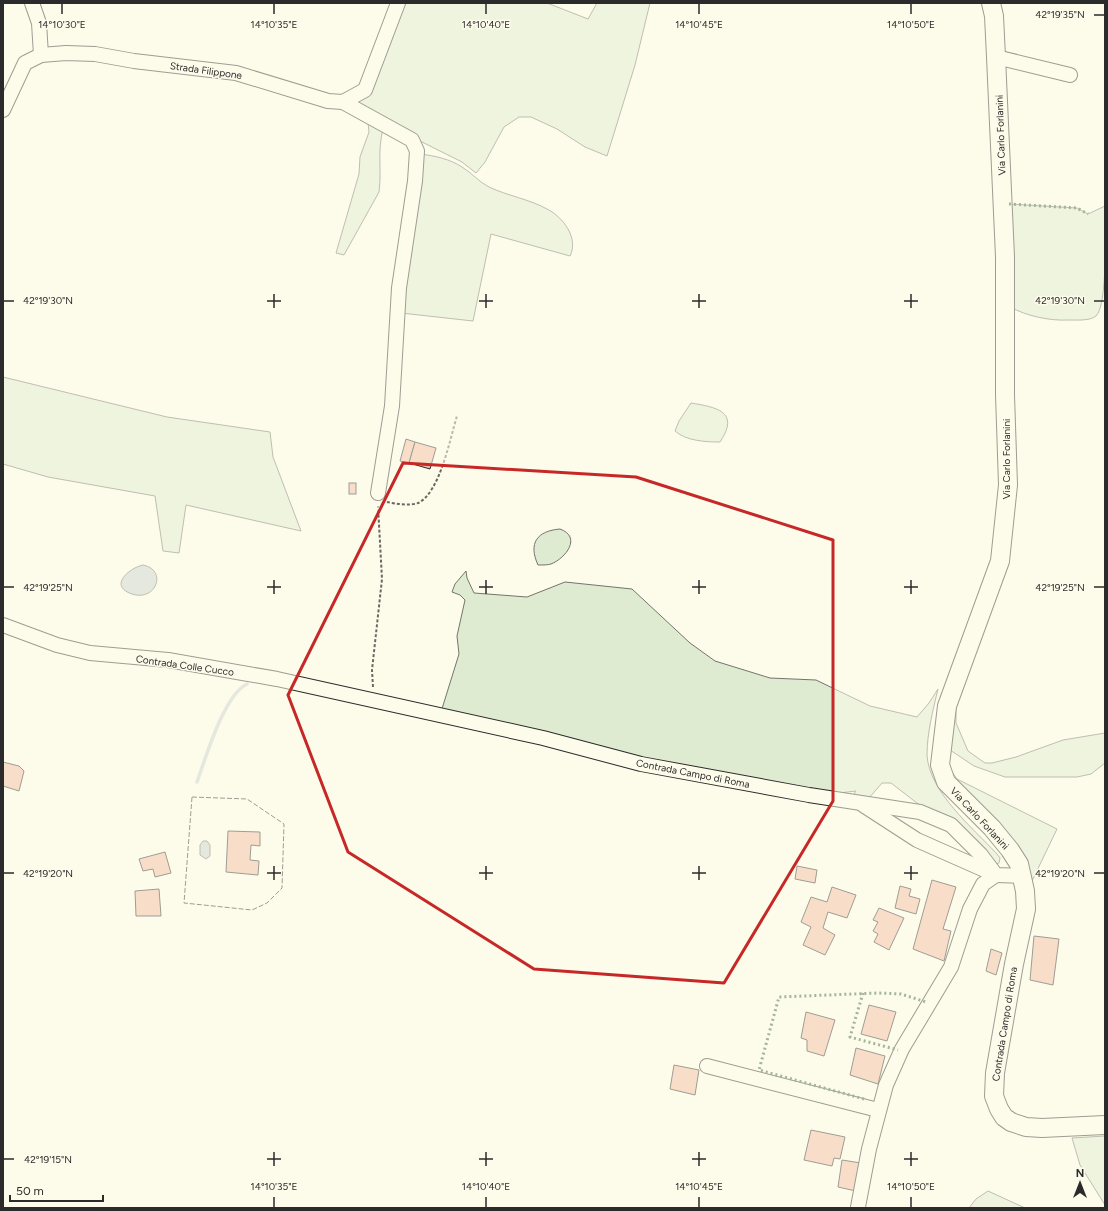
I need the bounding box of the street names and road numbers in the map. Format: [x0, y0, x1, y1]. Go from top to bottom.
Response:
street label: Strada Filippone [169, 59, 243, 82]
street label: Via Carlo Forlanini [993, 94, 1008, 176]
street label: Via Carlo Forlanini [1000, 419, 1013, 499]
street label: Contrada Colle Cucco [135, 652, 235, 679]
street label: Contrada Campo di Roma [635, 756, 751, 791]
street label: Via Carlo Forlanini [947, 784, 1012, 852]
street label: Contrada Campo di Roma [989, 966, 1020, 1082]

